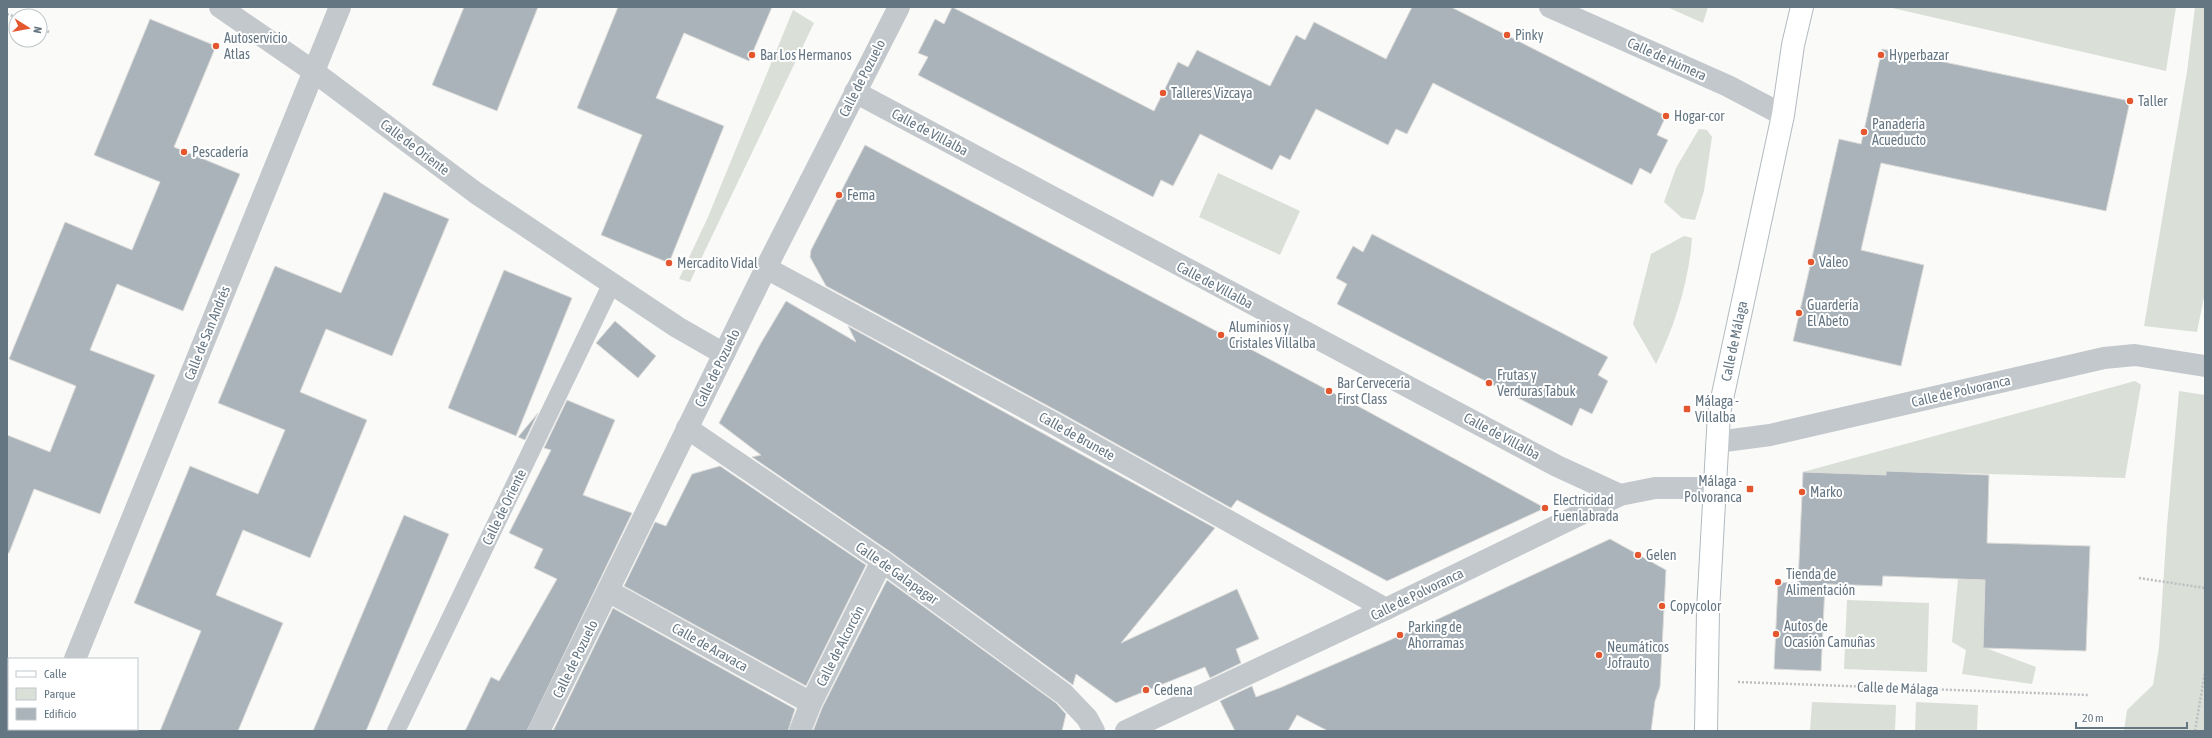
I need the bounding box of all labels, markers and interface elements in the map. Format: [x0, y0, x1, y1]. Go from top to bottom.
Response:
north arrow [8, 8, 48, 48]
text: N [31, 26, 44, 34]
place label: Pinky [1515, 27, 1544, 43]
place label: Autoservicio Atlas [224, 30, 288, 62]
marker: Pinky [1502, 30, 1512, 40]
street label: Calle de Húmera [1625, 34, 1709, 84]
street label: Calle de Pozuelo [836, 37, 888, 119]
marker: Autoservicio Atlas [211, 41, 221, 51]
place label: Bar Los Hermanos [760, 47, 852, 63]
place label: Hyperbazar [1889, 47, 1950, 63]
marker: Bar Los Hermanos [747, 50, 757, 60]
marker: Hyperbazar [1876, 50, 1886, 60]
place label: Talleres Vizcaya [1171, 85, 1252, 101]
marker: Talleres Vizcaya [1158, 88, 1168, 98]
place label: Taller [2138, 93, 2168, 109]
marker: Taller [2125, 96, 2135, 106]
street label: Calle de Villalba [889, 105, 971, 159]
place label: Hogar-cor [1674, 108, 1725, 124]
marker: Hogar-cor [1661, 111, 1671, 121]
street label: Calle de Oriente [377, 116, 453, 178]
place label: Panadería Acueducto [1872, 116, 1926, 148]
marker: Panadería Acueducto [1859, 127, 1869, 137]
place label: Pescadería [192, 144, 249, 160]
marker: Pescadería [179, 147, 189, 157]
place label: Fema [847, 187, 875, 203]
marker: Fema [834, 190, 844, 200]
place label: Valeo [1819, 254, 1848, 270]
place label: Mercadito Vidal [677, 255, 758, 271]
marker: Valeo [1806, 257, 1816, 267]
marker: Mercadito Vidal [664, 258, 674, 268]
street label: Calle de Villalba [1174, 258, 1256, 312]
street label: Calle de San Andrés [181, 284, 233, 382]
place label: Guardería El Abeto [1807, 297, 1859, 329]
street label: Calle de Málaga [1718, 299, 1750, 383]
marker: Guardería El Abeto [1794, 308, 1804, 318]
place label: Aluminios y Cristales Villalba [1229, 319, 1316, 351]
street label: Calle de Pozuelo [691, 326, 743, 410]
marker: Aluminios y Cristales Villalba [1216, 330, 1226, 340]
place label: Frutas y Verduras Tabuk [1497, 367, 1576, 399]
street label: Calle de Polvoranca [1910, 372, 2012, 410]
place label: Bar Cervecería First Class [1337, 375, 1410, 407]
marker: Frutas y Verduras Tabuk [1484, 378, 1494, 388]
marker: Bar Cervecería First Class [1324, 386, 1334, 396]
place label: Málaga - Villalba [1695, 393, 1739, 425]
marker: Málaga - Villalba [1682, 404, 1692, 414]
street label: Calle de Brunete [1036, 409, 1118, 463]
street label: Calle de Villalba [1461, 409, 1543, 463]
street label: Calle de Oriente [479, 467, 529, 547]
place label: Málaga - Polvoranca [1684, 473, 1742, 505]
marker: Málaga - Polvoranca [1745, 484, 1755, 494]
place label: Marko [1810, 484, 1842, 500]
marker: Marko [1797, 487, 1807, 497]
place label: Electricidad Fuenlabrada [1553, 492, 1619, 524]
marker: Electricidad Fuenlabrada [1540, 503, 1550, 513]
street label: Calle de Galapagar [853, 539, 942, 608]
place label: Gelen [1646, 547, 1677, 563]
marker: Gelen [1633, 550, 1643, 560]
street label: Calle de Polvoranca [1368, 565, 1466, 623]
place label: Tienda de Alimentación [1786, 566, 1855, 598]
marker: Tienda de Alimentación [1773, 577, 1783, 587]
place label: Copycolor [1670, 598, 1722, 614]
marker: Copycolor [1657, 601, 1667, 611]
street label: Calle de Alcorcón [813, 603, 867, 689]
street label: Calle de Pozuelo [549, 617, 601, 701]
place label: Autos de Ocasión Camuñas [1784, 618, 1875, 650]
place label: Parking de Ahorramas [1408, 619, 1464, 651]
street label: Calle de Aravaca [669, 620, 751, 674]
marker: Autos de Ocasión Camuñas [1771, 629, 1781, 639]
marker: Parking de Ahorramas [1395, 630, 1405, 640]
place label: Neumáticos Jofrauto [1607, 639, 1669, 671]
marker: Neumáticos Jofrauto [1594, 650, 1604, 660]
legend [8, 658, 138, 730]
text: Calle [44, 667, 67, 681]
street label: Calle de Málaga [1857, 679, 1939, 697]
place label: Cedena [1154, 682, 1193, 698]
marker: Cedena [1141, 685, 1151, 695]
text: Parque [44, 687, 76, 701]
scale bar [2076, 704, 2187, 730]
text: Edificio [44, 707, 77, 721]
text: 20 m [2082, 711, 2104, 725]

